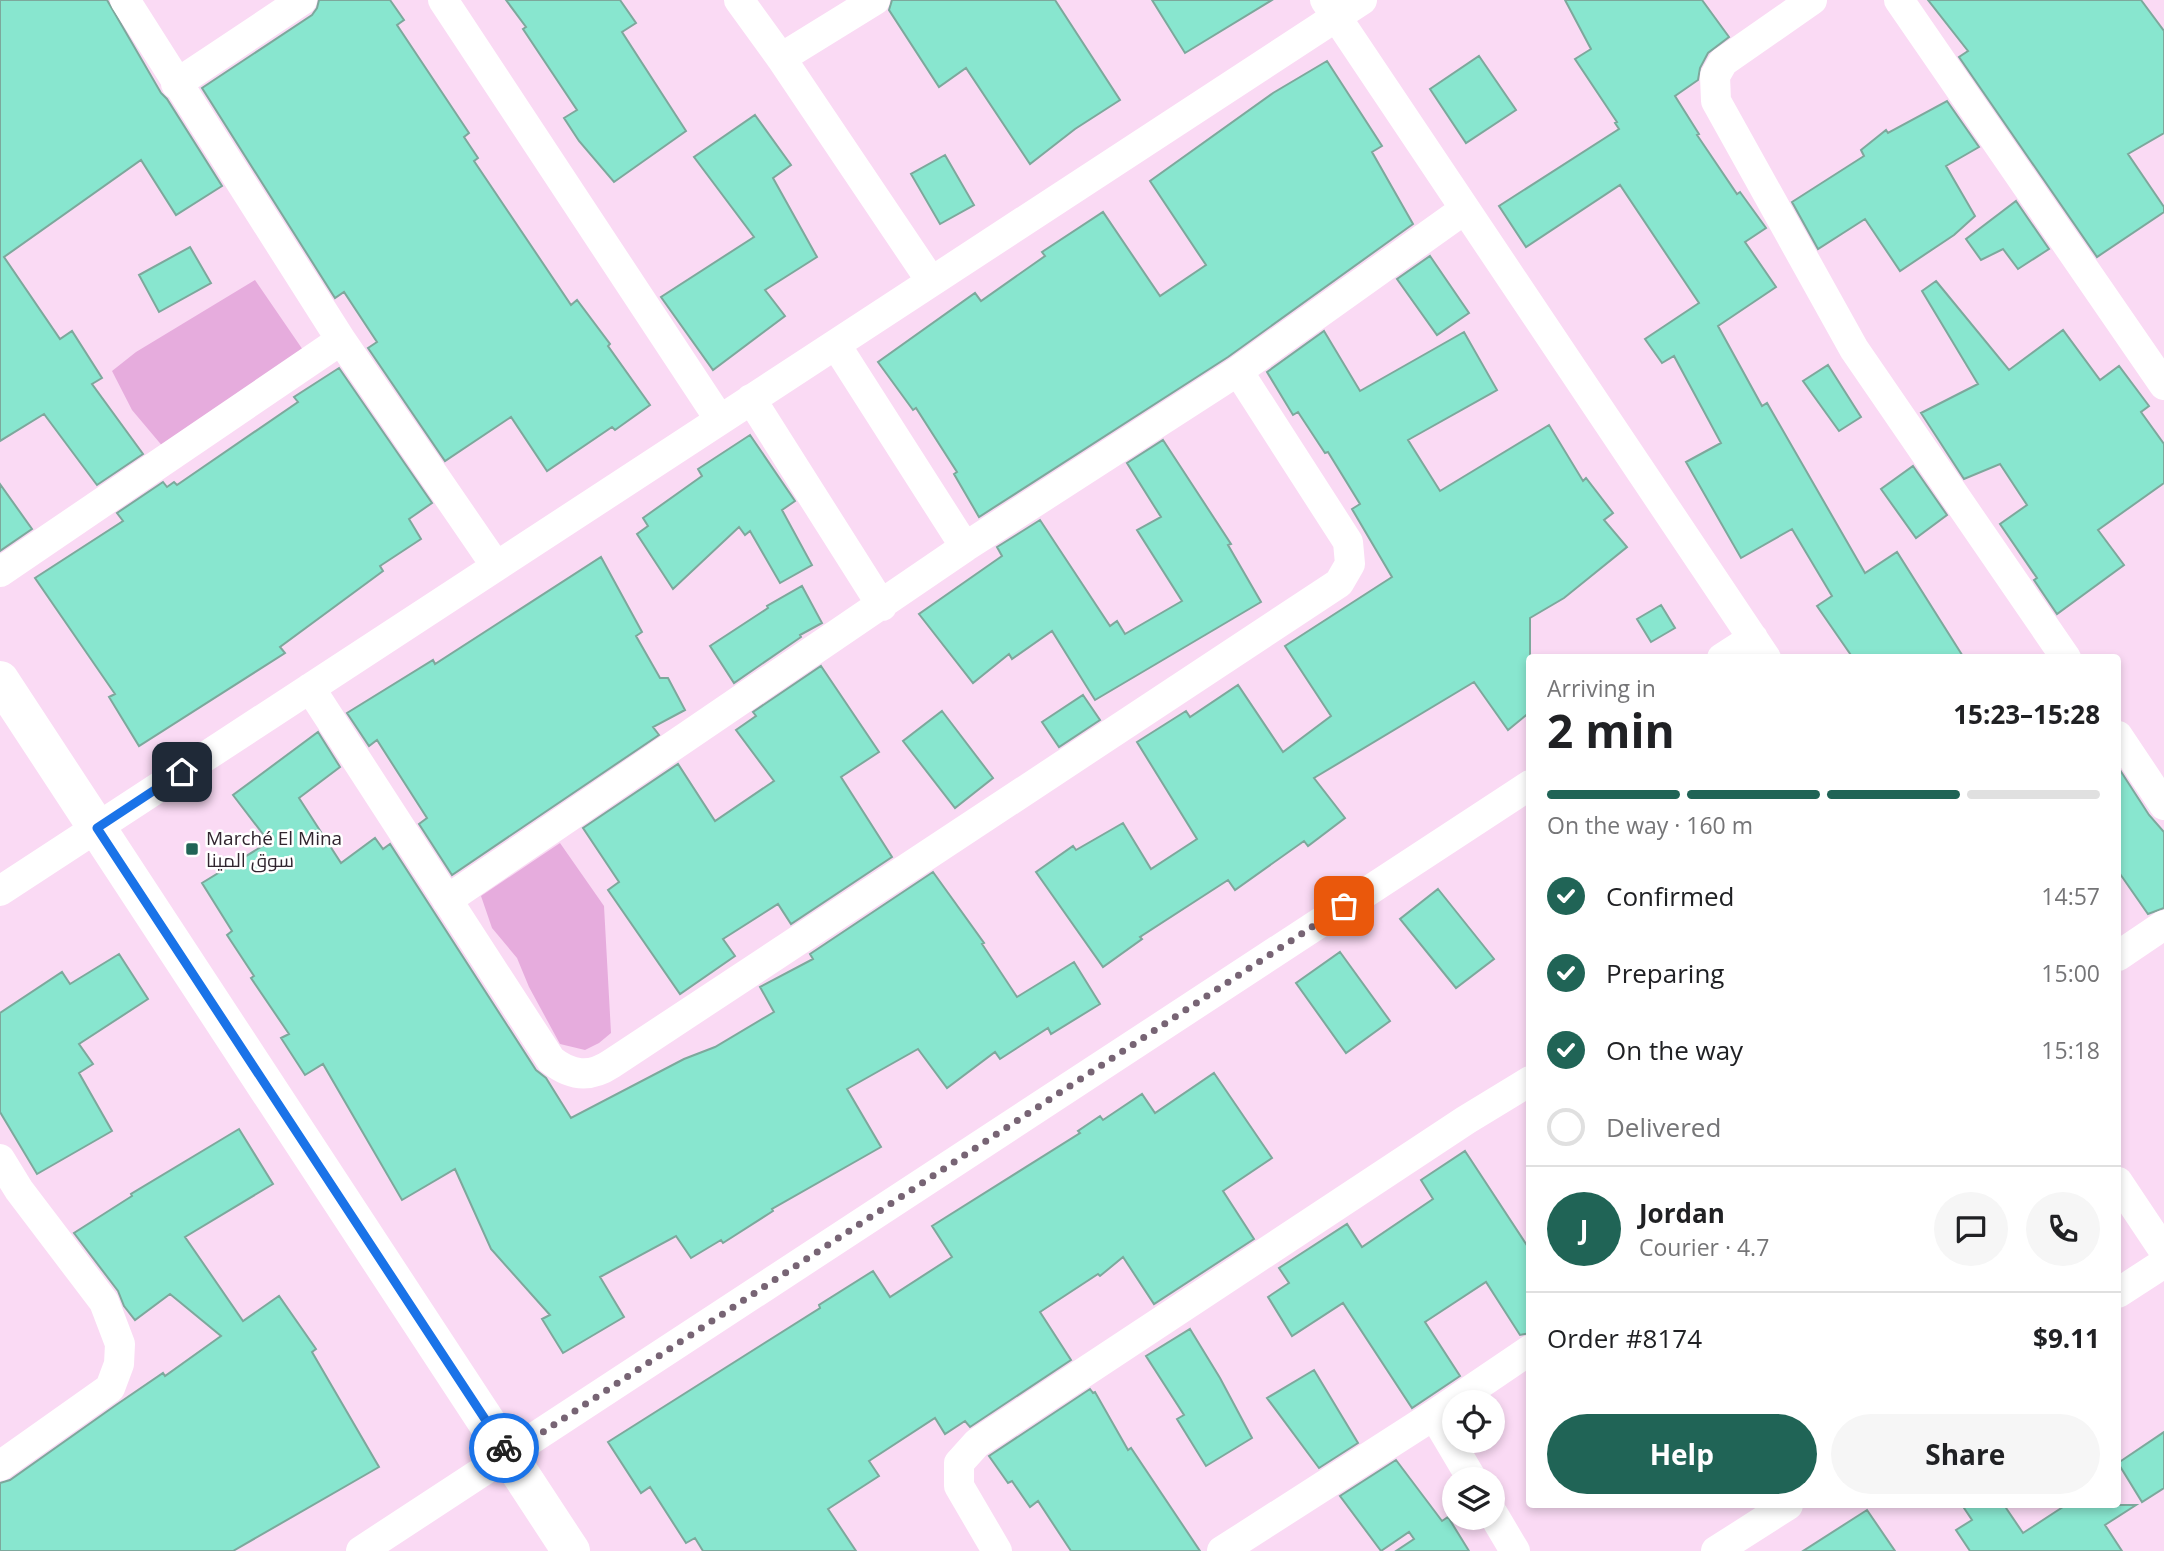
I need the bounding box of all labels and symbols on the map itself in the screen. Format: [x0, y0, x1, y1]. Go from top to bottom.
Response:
pin [152, 742, 212, 802]
place label: Marché El Mina سوق المينا [206, 825, 342, 873]
marker: Marché El Mina سوق المينا [184, 841, 200, 857]
pin [1314, 876, 1374, 936]
courier [469, 1413, 539, 1483]

